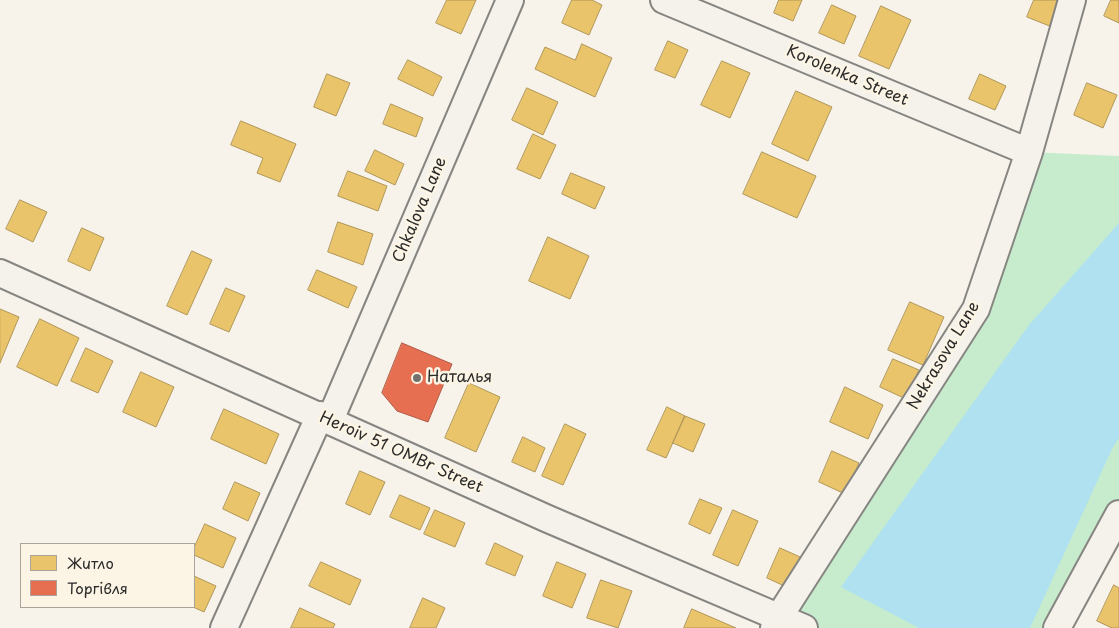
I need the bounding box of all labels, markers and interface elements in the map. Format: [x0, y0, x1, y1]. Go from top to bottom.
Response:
street label: Korolenka Street [783, 42, 911, 110]
street label: Chkalova Lane [389, 154, 451, 266]
street label: Nekrasova Lane [904, 298, 984, 414]
place label: Наталья [427, 368, 492, 388]
marker: Наталья [411, 372, 423, 384]
street label: Heroiv 51 OMBr Street [316, 408, 486, 498]
legend [20, 543, 195, 608]
text: Житло [67, 551, 114, 574]
text: Торгівля [67, 576, 128, 599]

